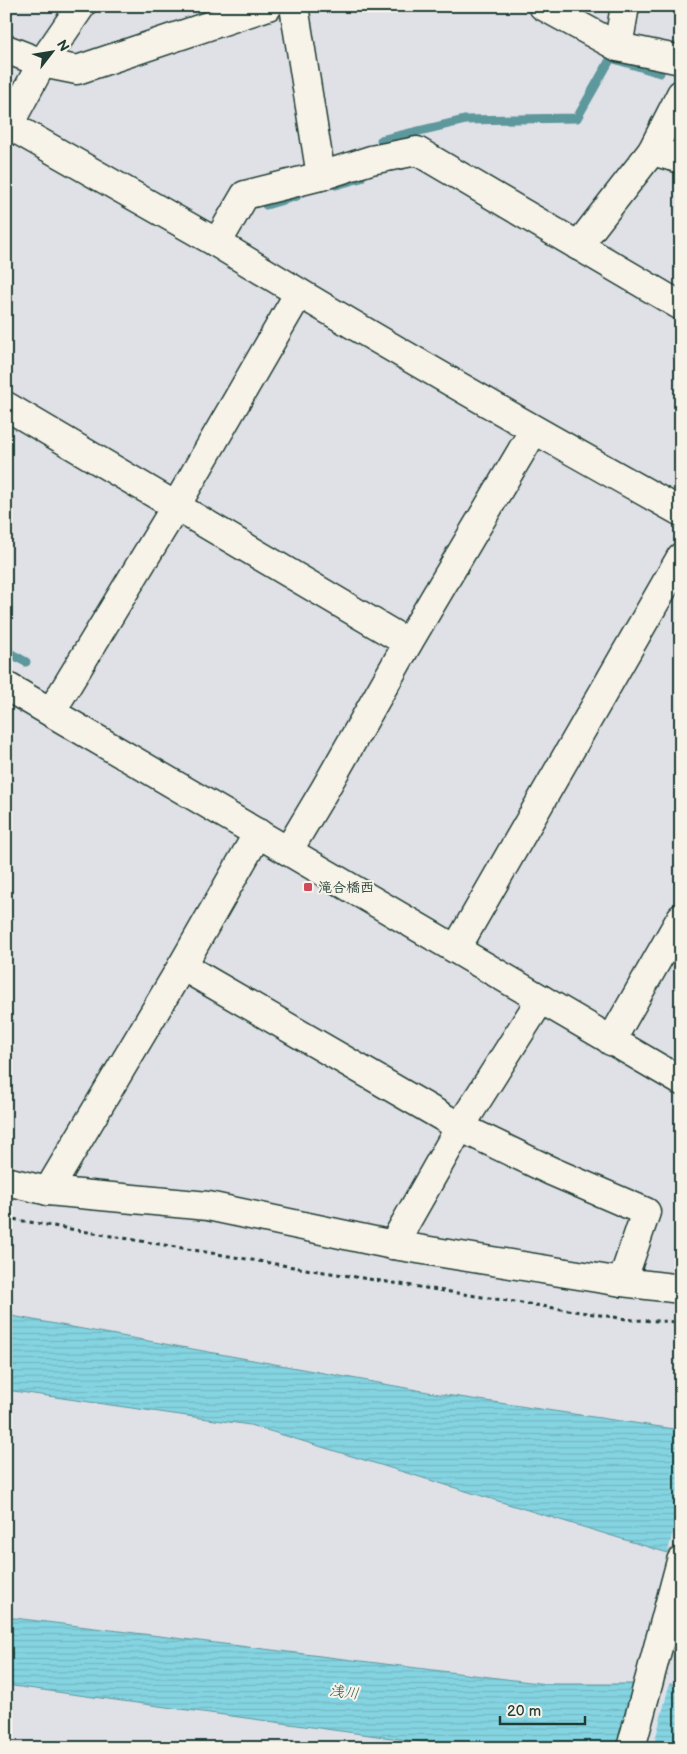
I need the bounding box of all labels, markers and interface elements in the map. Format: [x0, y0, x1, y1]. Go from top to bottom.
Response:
north arrow [28, 28, 78, 78]
text: N [53, 37, 73, 54]
place label: 滝合橋西 [318, 879, 374, 896]
marker: 滝合橋西 [302, 881, 314, 893]
water label: 浅川 [328, 1681, 360, 1704]
scale bar [500, 1694, 584, 1726]
text: 20 m [507, 1702, 541, 1721]

